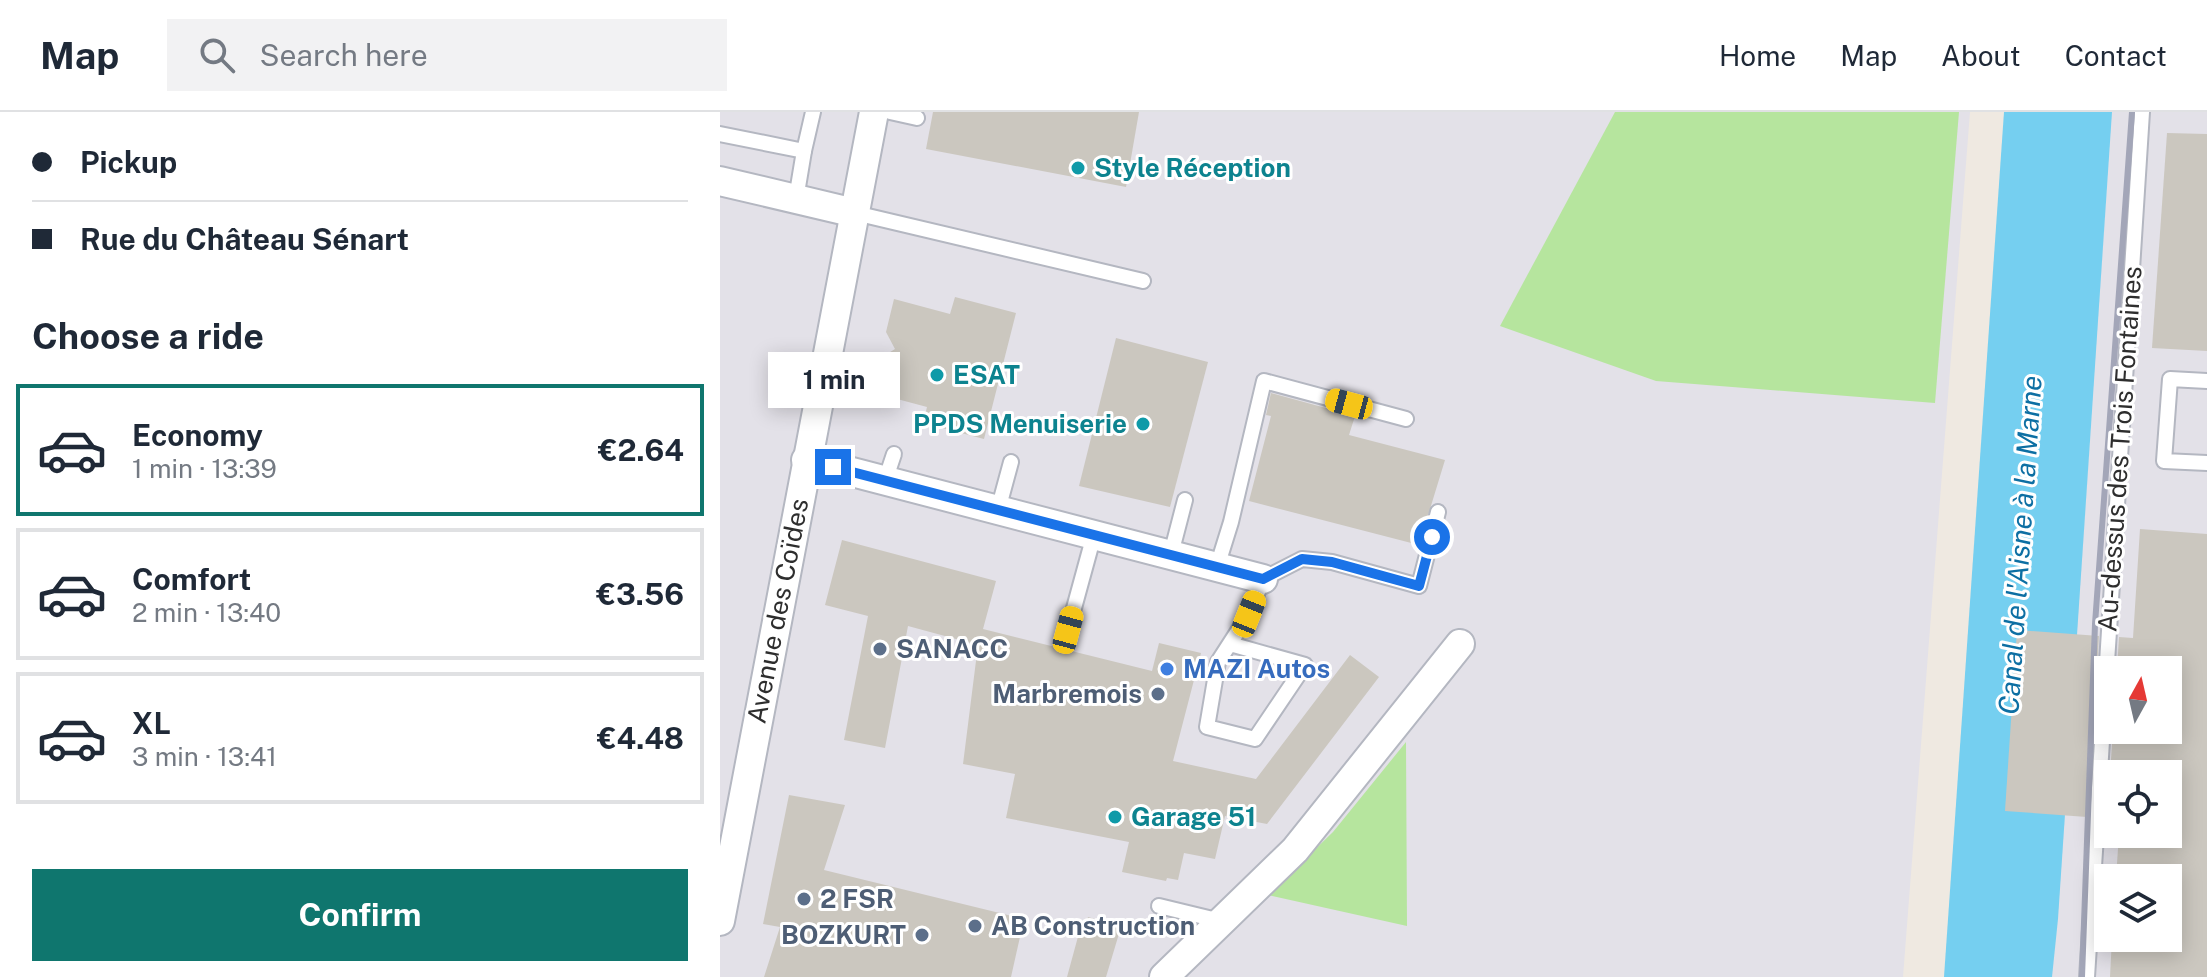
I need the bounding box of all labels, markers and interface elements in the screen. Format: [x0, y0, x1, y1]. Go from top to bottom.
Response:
search box [167, 19, 727, 91]
text: Map [40, 33, 119, 78]
icon: search [195, 33, 239, 77]
text: Search here [259, 37, 428, 73]
text: Home [1719, 39, 1796, 72]
text: Map [1840, 39, 1897, 72]
text: About [1941, 39, 2021, 72]
text: Contact [2065, 39, 2167, 72]
text: Pickup [80, 144, 177, 180]
place label: Style Réception [1094, 152, 1291, 183]
marker: Style Réception [1069, 159, 1087, 177]
text: Rue du Château Sénart [80, 221, 409, 257]
street label: Au-dessus des Trois Fontaines [2091, 265, 2148, 633]
text: Choose a ride [32, 315, 264, 357]
callout: 1 min [767, 351, 899, 407]
place label: ESAT [953, 359, 1020, 390]
text: 1 min [803, 364, 865, 395]
marker: ESAT [928, 366, 946, 384]
water label: Canal de l'Aisne à la Marne [1991, 374, 2048, 716]
car [1323, 386, 1375, 422]
place label: PPDS Menuiserie [913, 408, 1127, 439]
icon: car [36, 414, 108, 486]
marker: PPDS Menuiserie [1134, 415, 1152, 433]
text: Economy [132, 417, 263, 453]
text: €2.64 [598, 432, 684, 468]
route end [815, 449, 851, 485]
text: 1 min · 13:39 [132, 453, 277, 484]
street label: Avenue des Coïdes [741, 496, 815, 726]
route start [1414, 519, 1450, 555]
icon: car [36, 558, 108, 630]
text: Comfort [132, 561, 251, 597]
text: €3.56 [596, 576, 684, 612]
car [1229, 587, 1269, 641]
text: 2 min · 13:40 [132, 597, 281, 628]
car [1050, 604, 1086, 656]
place label: SANACC [896, 633, 1008, 664]
marker: SANACC [871, 640, 889, 658]
place label: MAZI Autos [1183, 653, 1330, 684]
north arrow [2094, 656, 2182, 744]
map controls [2094, 656, 2182, 952]
marker: MAZI Autos [1158, 660, 1176, 678]
place label: Marbremois [992, 678, 1142, 709]
marker: Marbremois [1149, 685, 1167, 703]
icon: car [36, 702, 108, 774]
text: XL [132, 705, 171, 741]
text: €4.48 [597, 720, 684, 756]
text: 3 min · 13:41 [132, 741, 277, 772]
button: locate [2094, 760, 2182, 848]
place label: Garage 51 [1131, 801, 1256, 832]
marker: Garage 51 [1106, 808, 1124, 826]
button: layers [2094, 864, 2182, 952]
button: Confirm [32, 869, 688, 961]
place label: 2 FSR [820, 883, 894, 914]
marker: 2 FSR [795, 890, 813, 908]
place label: AB Construction [991, 910, 1195, 941]
marker: AB Construction [966, 917, 984, 935]
place label: BOZKURT [781, 919, 906, 950]
marker: BOZKURT [913, 926, 931, 944]

